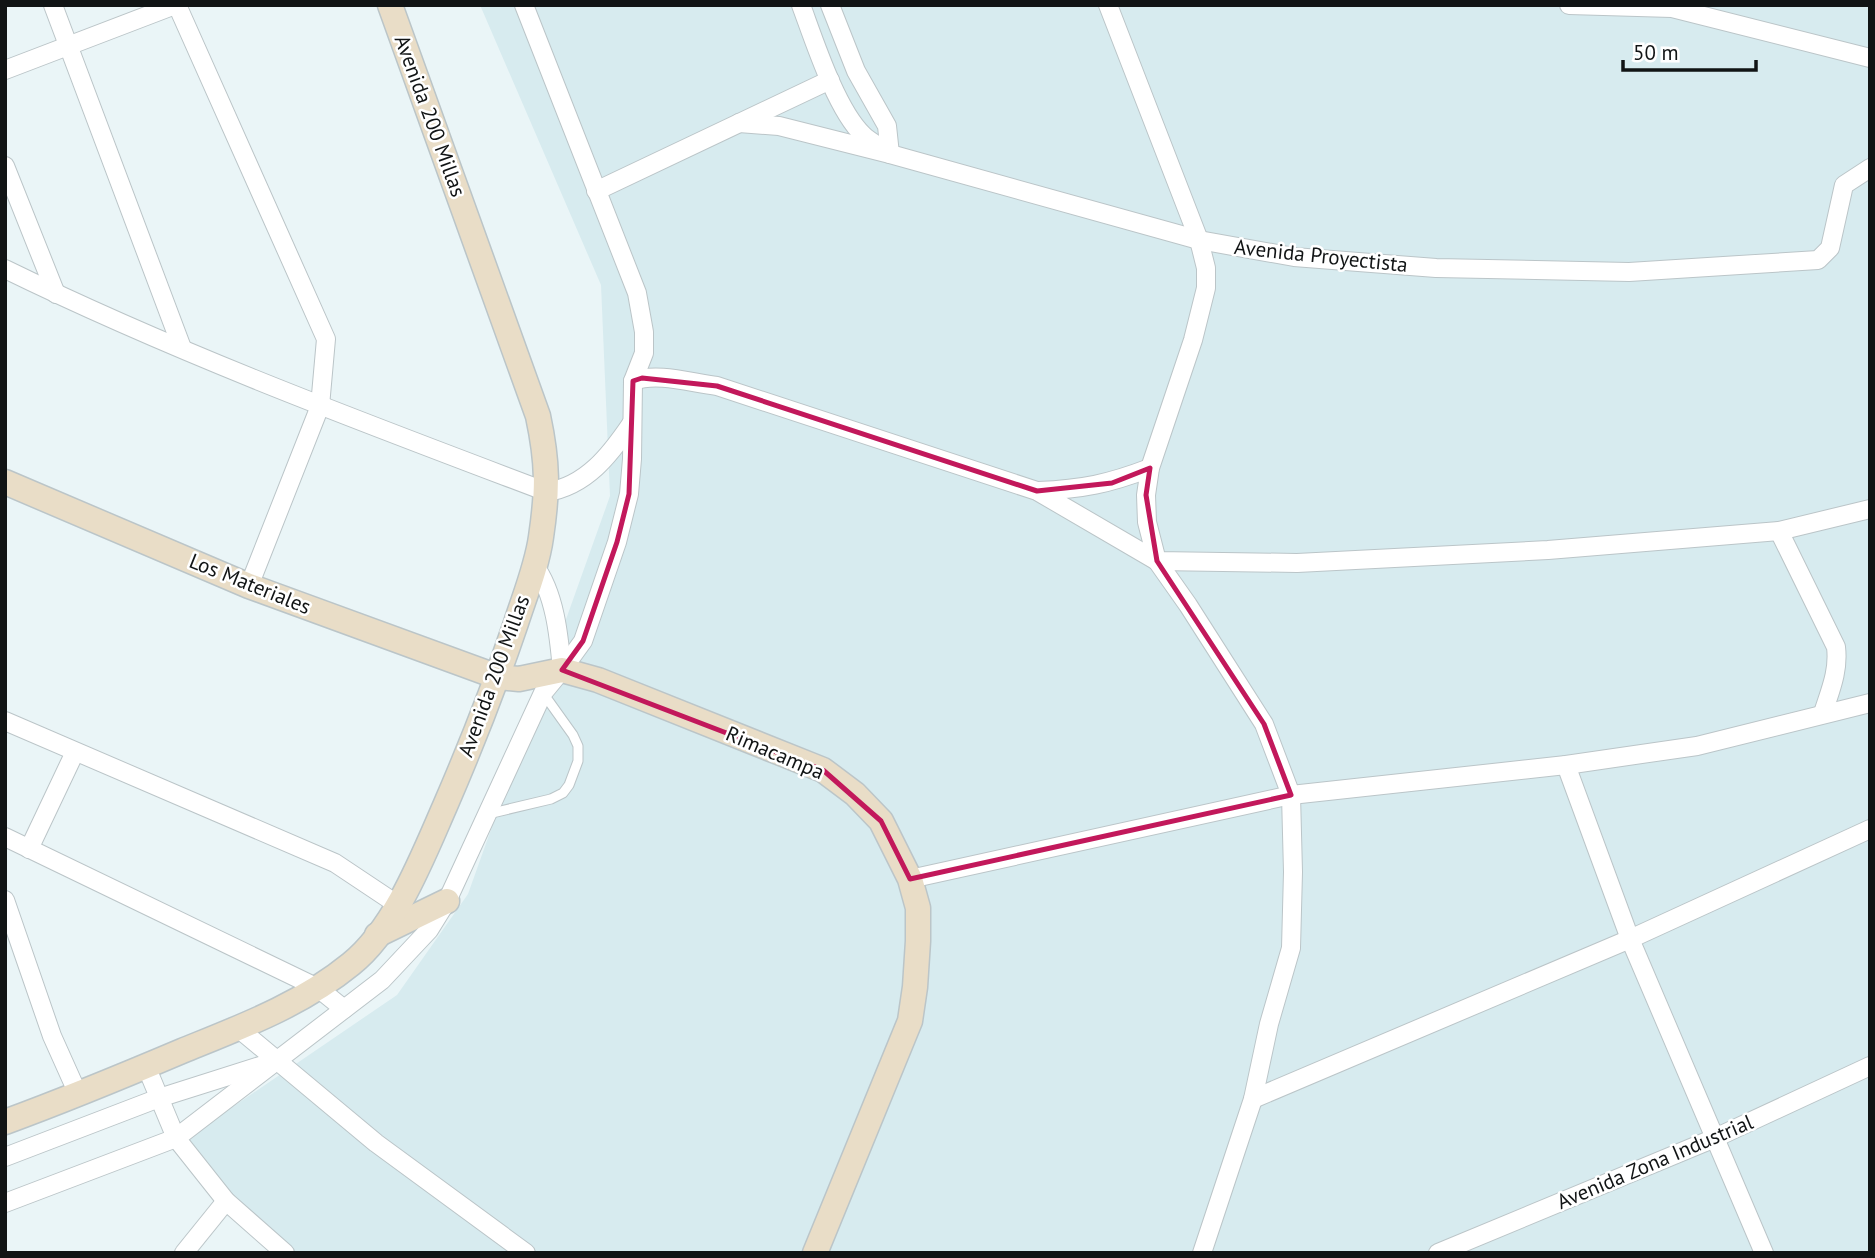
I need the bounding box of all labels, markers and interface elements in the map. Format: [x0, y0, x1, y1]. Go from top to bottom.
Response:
scale bar [1623, 28, 1756, 72]
street label: Avenida 200 Millas [389, 31, 472, 200]
text: 50 m [1633, 39, 1679, 66]
street label: Avenida Proyectista [1233, 233, 1409, 278]
street label: Los Materiales [185, 547, 315, 620]
street label: Avenida 200 Millas [452, 591, 535, 760]
street label: Rimacampa [722, 720, 828, 785]
street label: Avenida Zona Industrial [1553, 1108, 1757, 1215]

